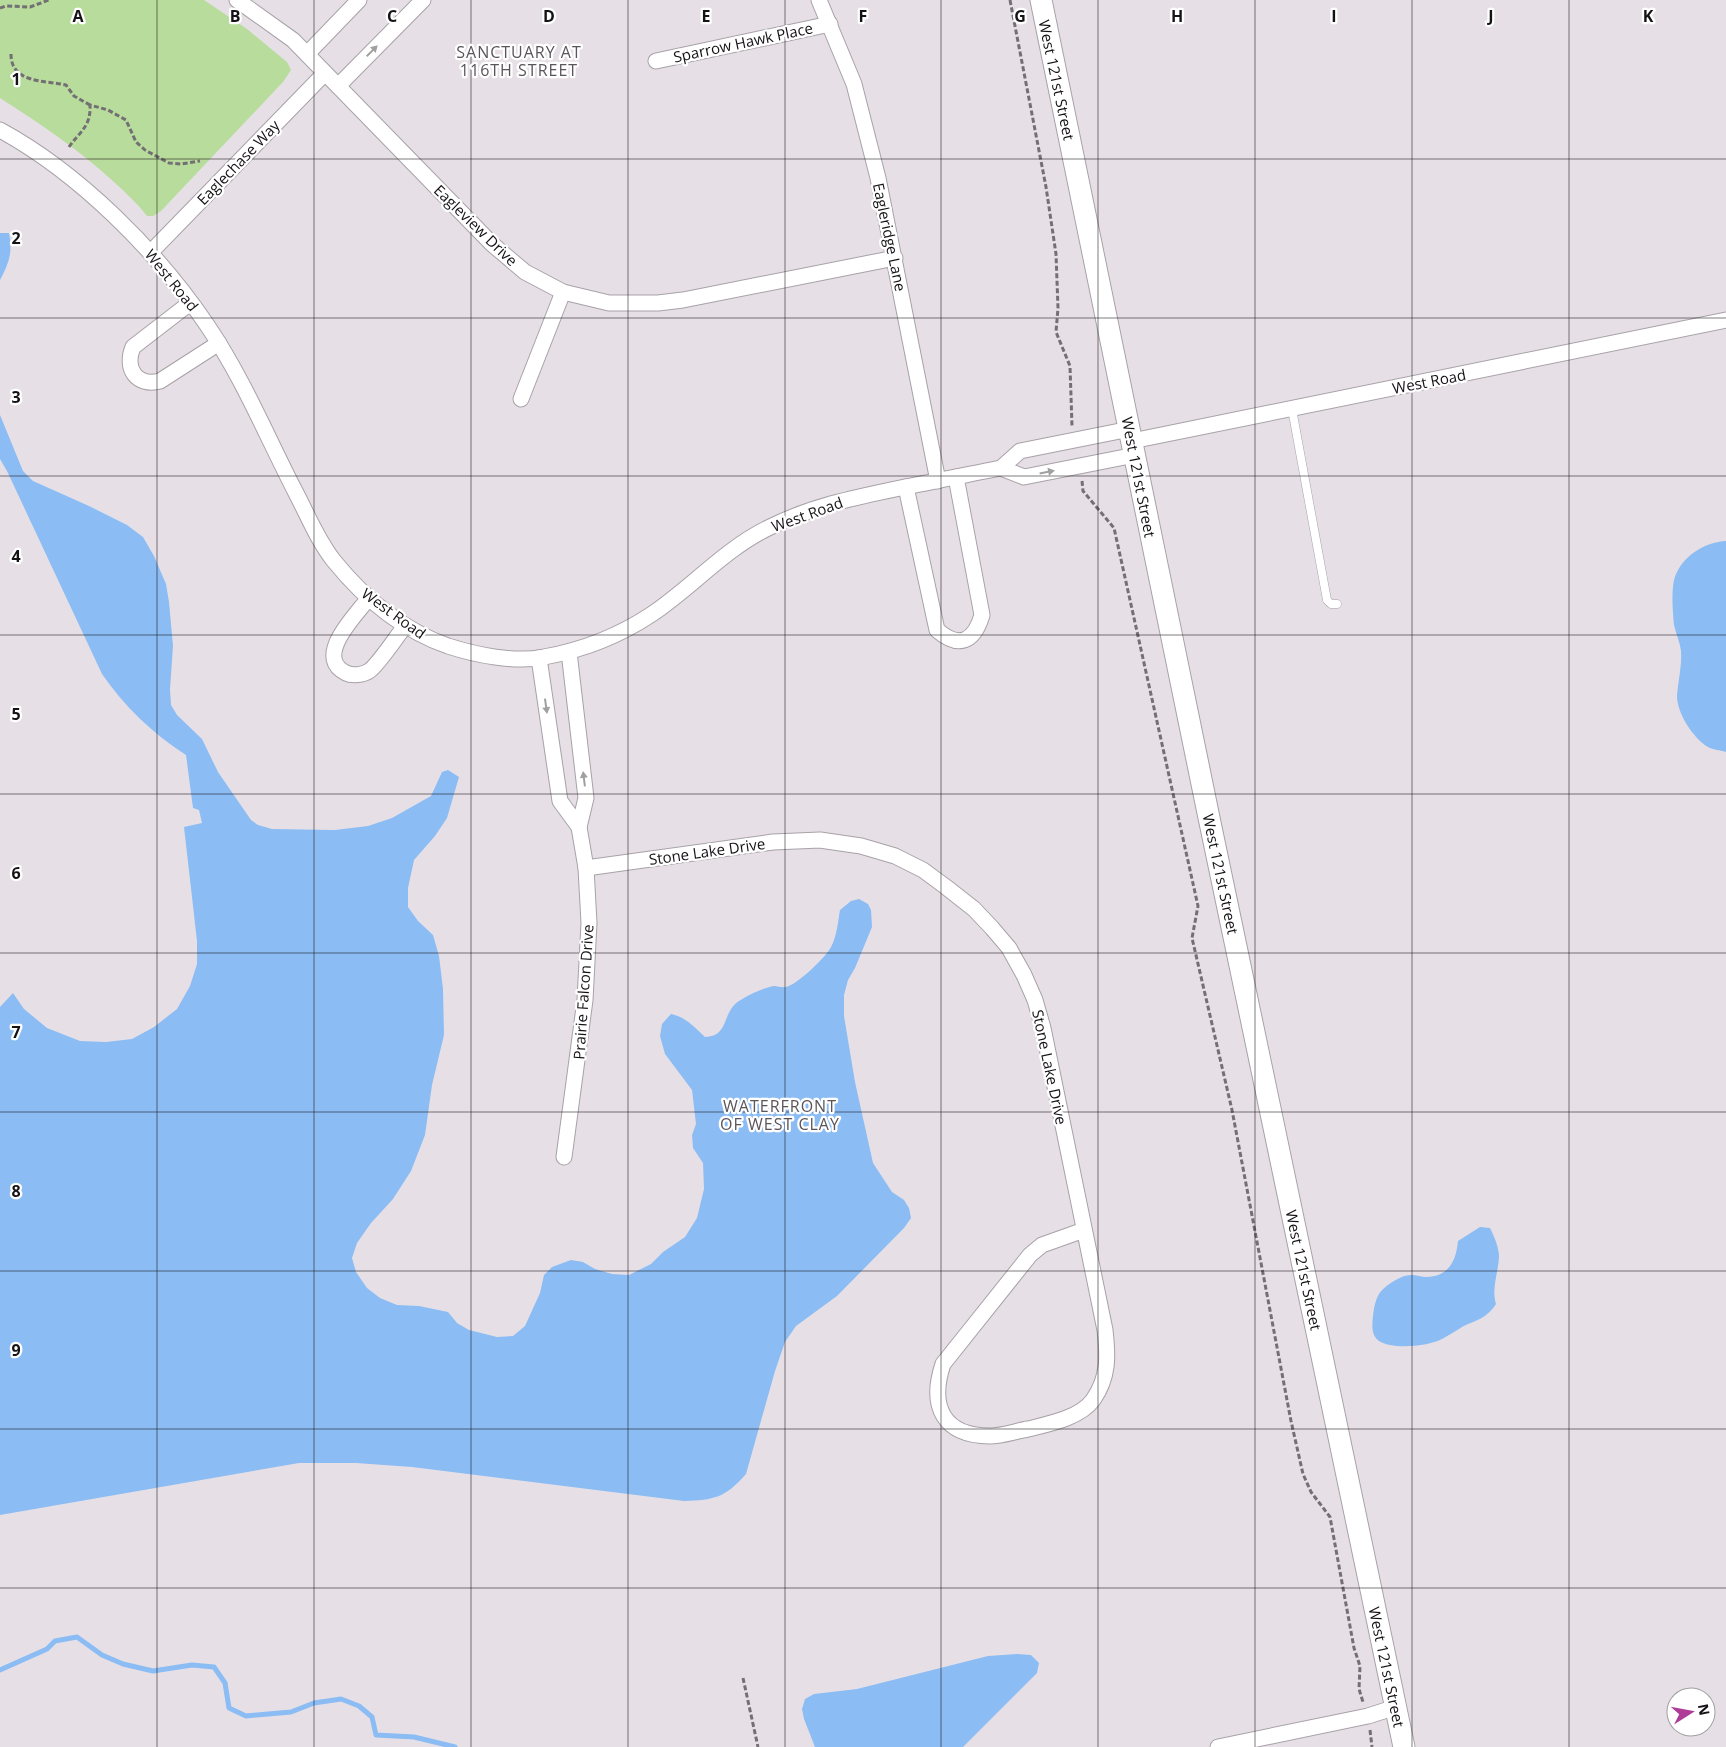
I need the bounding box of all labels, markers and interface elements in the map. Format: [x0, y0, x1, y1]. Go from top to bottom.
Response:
text: A [72, 5, 84, 27]
text: B [230, 5, 240, 27]
text: C [387, 5, 397, 27]
text: D [543, 5, 555, 27]
text: E [702, 5, 711, 27]
text: F [859, 5, 867, 27]
text: G [1014, 5, 1026, 27]
text: H [1171, 5, 1183, 27]
text: I [1331, 5, 1337, 27]
text: J [1486, 5, 1494, 27]
text: K [1643, 5, 1654, 27]
street label: Sparrow Hawk Place [671, 17, 815, 67]
street label: West 121st Street [1034, 18, 1080, 142]
district label: SANCTUARY AT 116TH STREET [456, 41, 582, 81]
one-way arrow [366, 45, 378, 57]
text: 1 [11, 68, 21, 90]
street label: Eaglechase Way [192, 115, 284, 209]
street label: Eagleview Drive [430, 180, 522, 270]
street label: Eagleridge Lane [869, 181, 911, 293]
text: 2 [11, 227, 21, 249]
street label: West Road [141, 245, 203, 315]
street label: West Road [1391, 364, 1467, 398]
text: 3 [11, 386, 21, 408]
street label: West 121st Street [1117, 415, 1161, 539]
one-way arrow [1040, 468, 1056, 476]
street label: West Road [769, 492, 845, 536]
text: 4 [11, 545, 21, 567]
street label: West Road [358, 583, 430, 643]
one-way arrow [543, 699, 551, 715]
text: 5 [11, 703, 21, 725]
one-way arrow [580, 771, 588, 787]
street label: West 121st Street [1198, 812, 1244, 936]
street label: Stone Lake Drive [648, 833, 766, 869]
text: 6 [11, 862, 21, 884]
street label: Prairie Falcon Drive [568, 924, 598, 1060]
street label: Stone Lake Drive [1028, 1008, 1072, 1126]
text: 7 [11, 1021, 21, 1043]
district label: WATERFRONT OF WEST CLAY [720, 1095, 840, 1135]
text: 8 [11, 1180, 21, 1202]
street label: West 121st Street [1281, 1208, 1327, 1332]
text: 9 [11, 1339, 21, 1361]
street label: West 121st Street [1364, 1605, 1410, 1729]
north arrow [1666, 1687, 1716, 1737]
text: N [1694, 1702, 1715, 1717]

